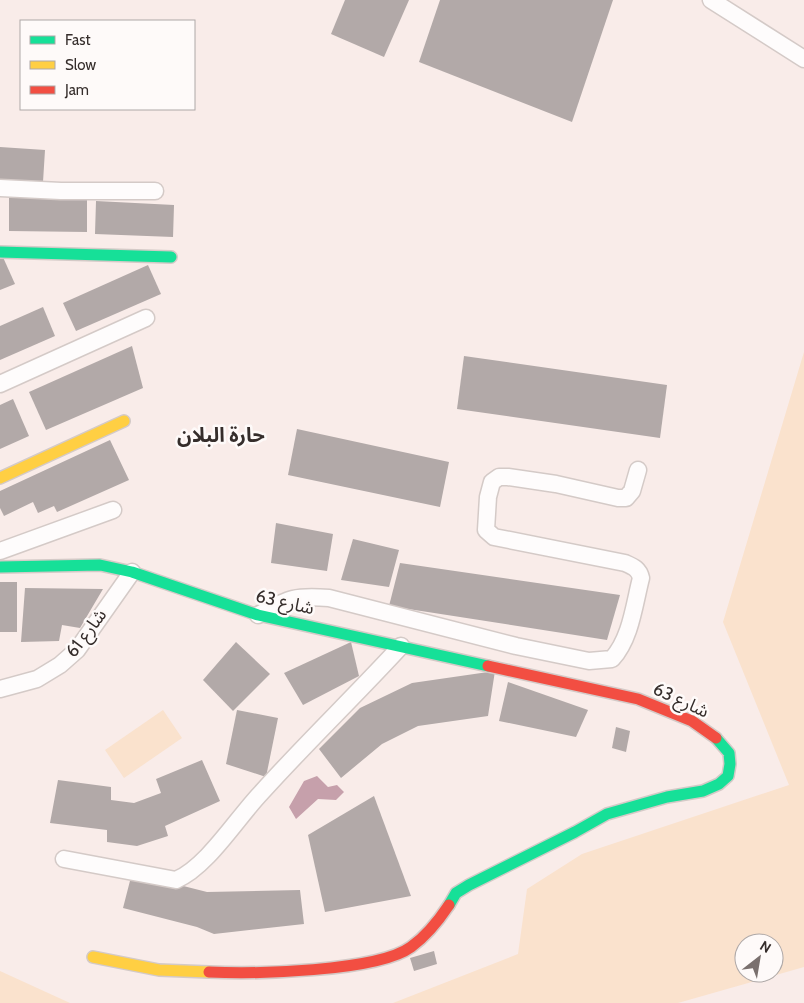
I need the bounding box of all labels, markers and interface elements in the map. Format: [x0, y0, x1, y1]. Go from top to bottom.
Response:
legend [20, 20, 195, 110]
text: Fast [65, 31, 90, 49]
text: Slow [65, 56, 96, 74]
text: Jam [64, 81, 89, 99]
district label: حارة البلان [177, 423, 265, 447]
street label: شارع 63 [253, 585, 316, 622]
street label: شارع 61 [61, 604, 114, 663]
street label: شارع 63 [648, 678, 712, 725]
north arrow [734, 933, 784, 983]
text: N [757, 937, 775, 957]

